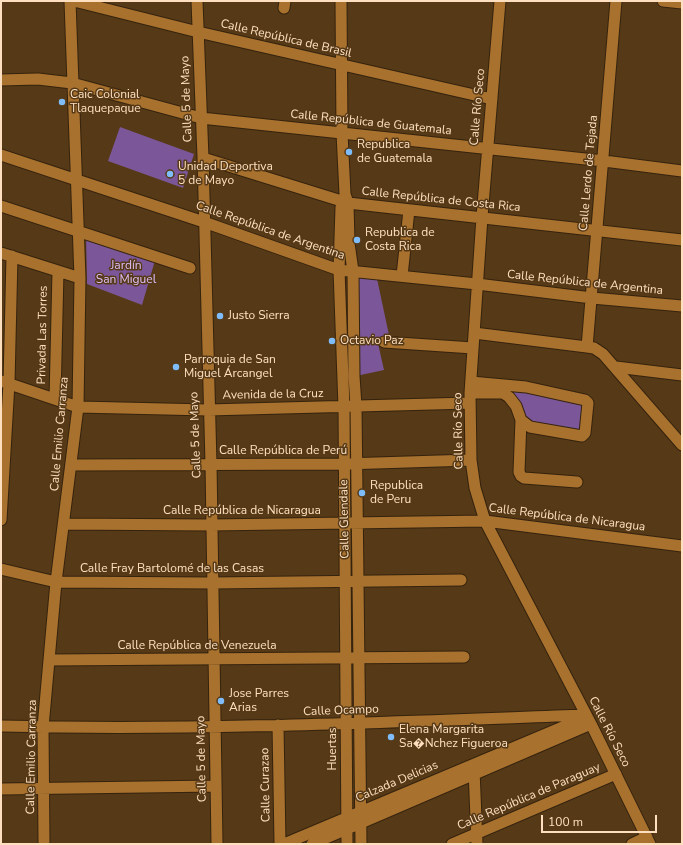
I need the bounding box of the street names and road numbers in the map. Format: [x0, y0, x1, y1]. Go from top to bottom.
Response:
street label: Calle República de Brasil [219, 17, 353, 61]
street label: Calle 5 de Mayo [178, 55, 196, 143]
street label: Calle Río Seco [467, 68, 489, 146]
street label: Calle República de Guatemala [290, 107, 452, 139]
street label: Calle Lerdo de Tejada [577, 114, 601, 232]
street label: Calle República de Costa Rica [361, 184, 521, 216]
street label: Calle República de Argentina [193, 199, 347, 263]
street label: Calle República de Argentina [506, 268, 664, 298]
street label: Privada Las Torres [35, 285, 51, 385]
street label: Calle Emilio Carranza [48, 376, 72, 492]
street label: Avenida de la Cruz [222, 387, 324, 403]
street label: Calle 5 de Mayo [187, 391, 205, 479]
street label: Calle Río Seco [451, 392, 467, 470]
street label: Calle República de Perú [219, 444, 347, 458]
street label: Calle Glendale [337, 479, 353, 559]
street label: Calle República de Nicaragua [488, 501, 646, 535]
street label: Calle República de Nicaragua [163, 504, 321, 518]
street label: Calle Fray Bartolomé de las Casas [80, 562, 264, 576]
street label: Calle República de Venezuela [117, 639, 277, 653]
street label: Calle Río Seco [585, 694, 633, 770]
street label: Calle Emilio Carranza [24, 700, 40, 814]
street label: Calle Ocampo [303, 702, 379, 720]
street label: Calle 5 de Mayo [194, 715, 210, 803]
street label: Huertas [326, 727, 340, 771]
street label: Calle Curazao [258, 748, 274, 822]
street label: Calzada Delicias [354, 758, 440, 806]
street label: Calle República de Paraguay [455, 760, 603, 834]

